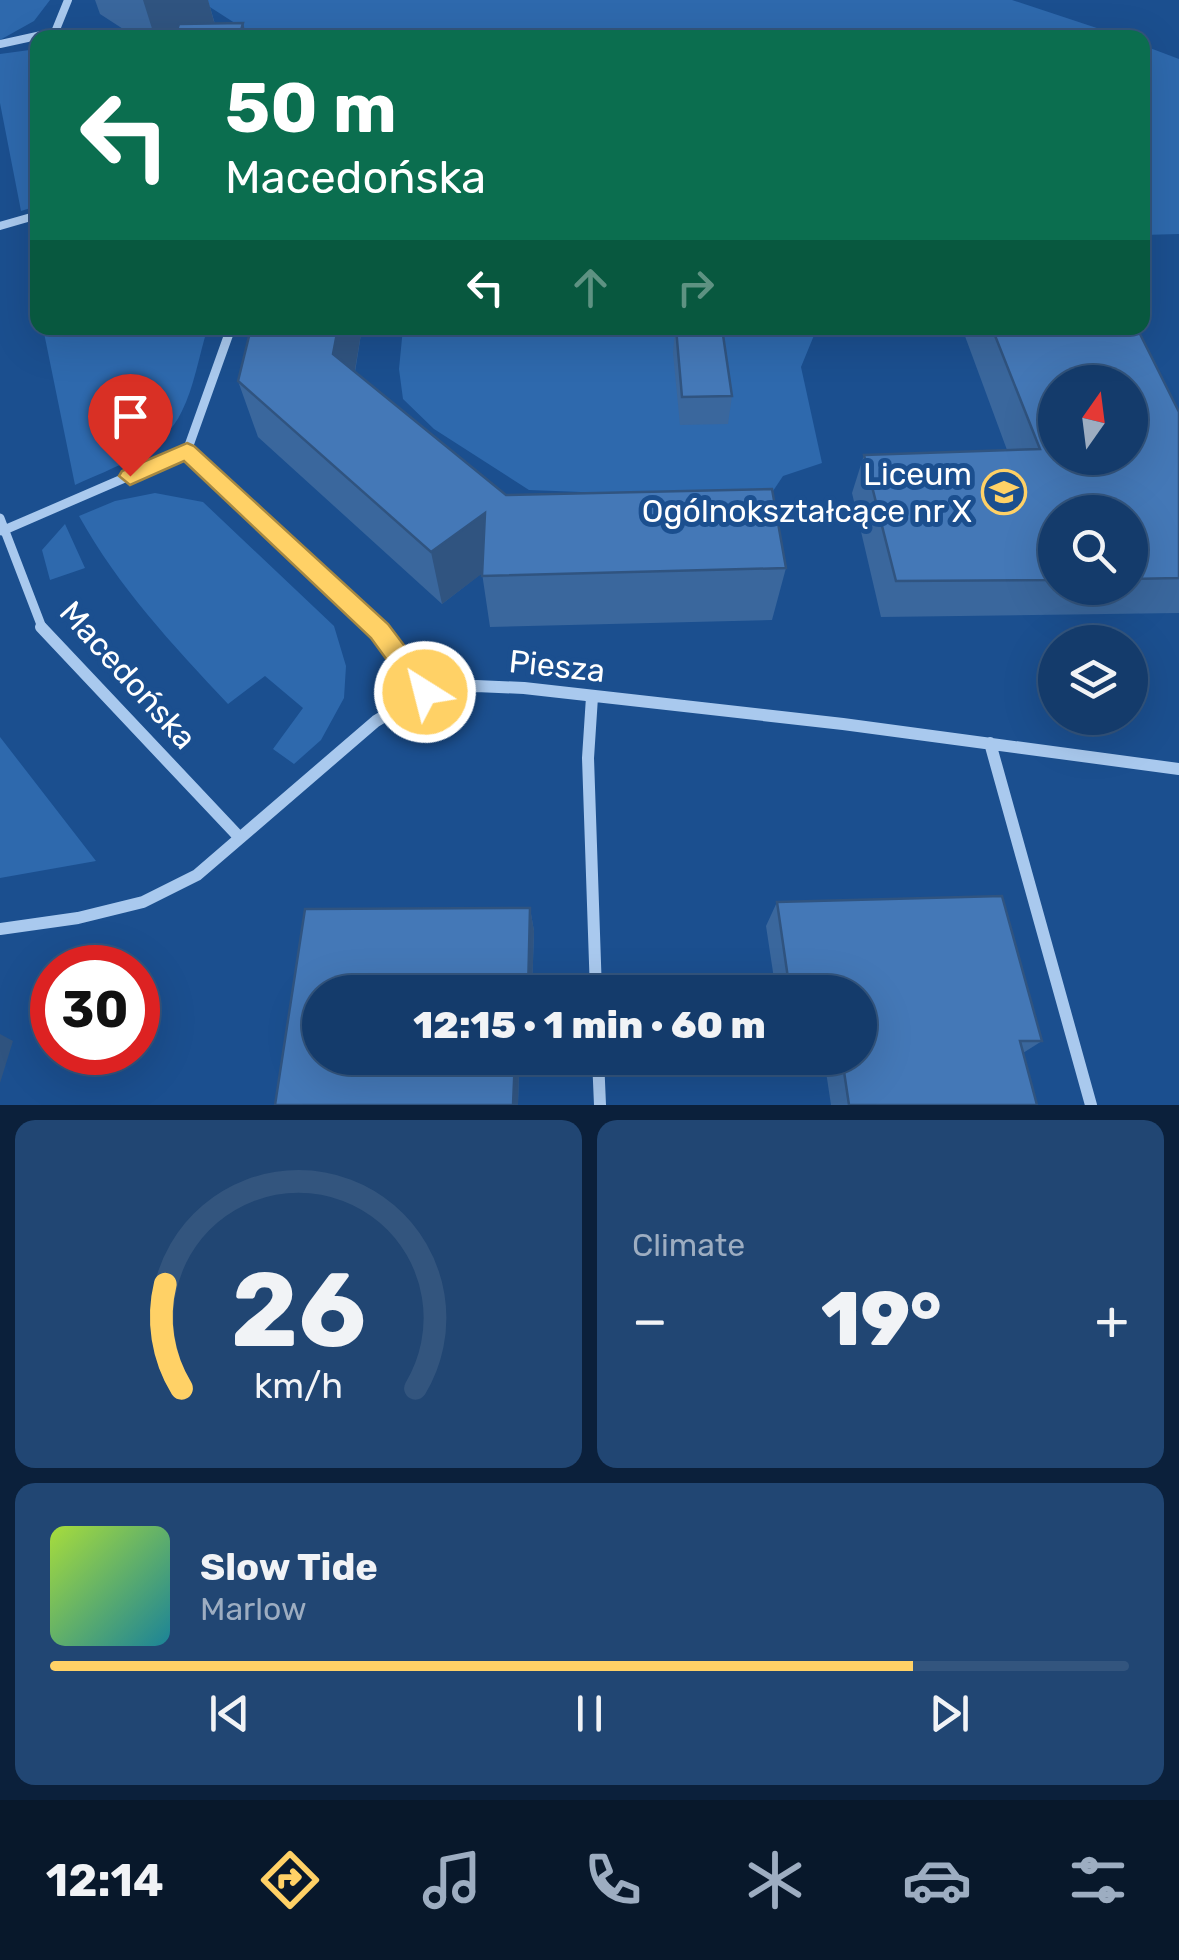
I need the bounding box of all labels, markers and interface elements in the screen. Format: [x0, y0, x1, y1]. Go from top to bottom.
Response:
text: 50 m [225, 67, 397, 150]
icon: left [60, 70, 190, 200]
text: Macedońska [225, 151, 486, 204]
icon: left [458, 260, 513, 315]
icon: ahead [563, 260, 618, 315]
icon: right [668, 260, 723, 315]
north arrow [1038, 365, 1148, 475]
map controls [1038, 365, 1148, 735]
pin [88, 374, 173, 477]
icon: arrive [103, 389, 158, 444]
place label: Liceum Ogólnokształcące nr X [642, 455, 972, 530]
school or university icon: Liceum Ogólnokształcące nr X [981, 469, 1027, 515]
button: search [1038, 495, 1148, 605]
street label: Macedońska [52, 593, 204, 757]
button: layers [1038, 625, 1148, 735]
position arrow [373, 640, 477, 744]
street label: Piesza [507, 642, 607, 690]
speed limit sign: 30 [30, 945, 160, 1075]
text: 12:15 · 1 min · 60 m [413, 1002, 766, 1048]
text: Climate [632, 1226, 745, 1264]
text: 26 [231, 1249, 366, 1372]
text: 19° [821, 1275, 942, 1364]
text: − [632, 1288, 668, 1353]
text: + [1095, 1288, 1129, 1353]
text: km/h [254, 1365, 343, 1407]
text: Slow Tide [200, 1544, 378, 1590]
text: Marlow [200, 1590, 307, 1628]
icon: previous [202, 1686, 257, 1741]
icon: pause [562, 1686, 617, 1741]
icon: next [922, 1686, 977, 1741]
icon: directions [255, 1845, 325, 1915]
icon: music [417, 1845, 487, 1915]
icon: phone [578, 1845, 648, 1915]
icon: climate [740, 1845, 810, 1915]
icon: car [902, 1845, 972, 1915]
icon: filters [1063, 1845, 1133, 1915]
text: 12:14 [46, 1854, 164, 1907]

